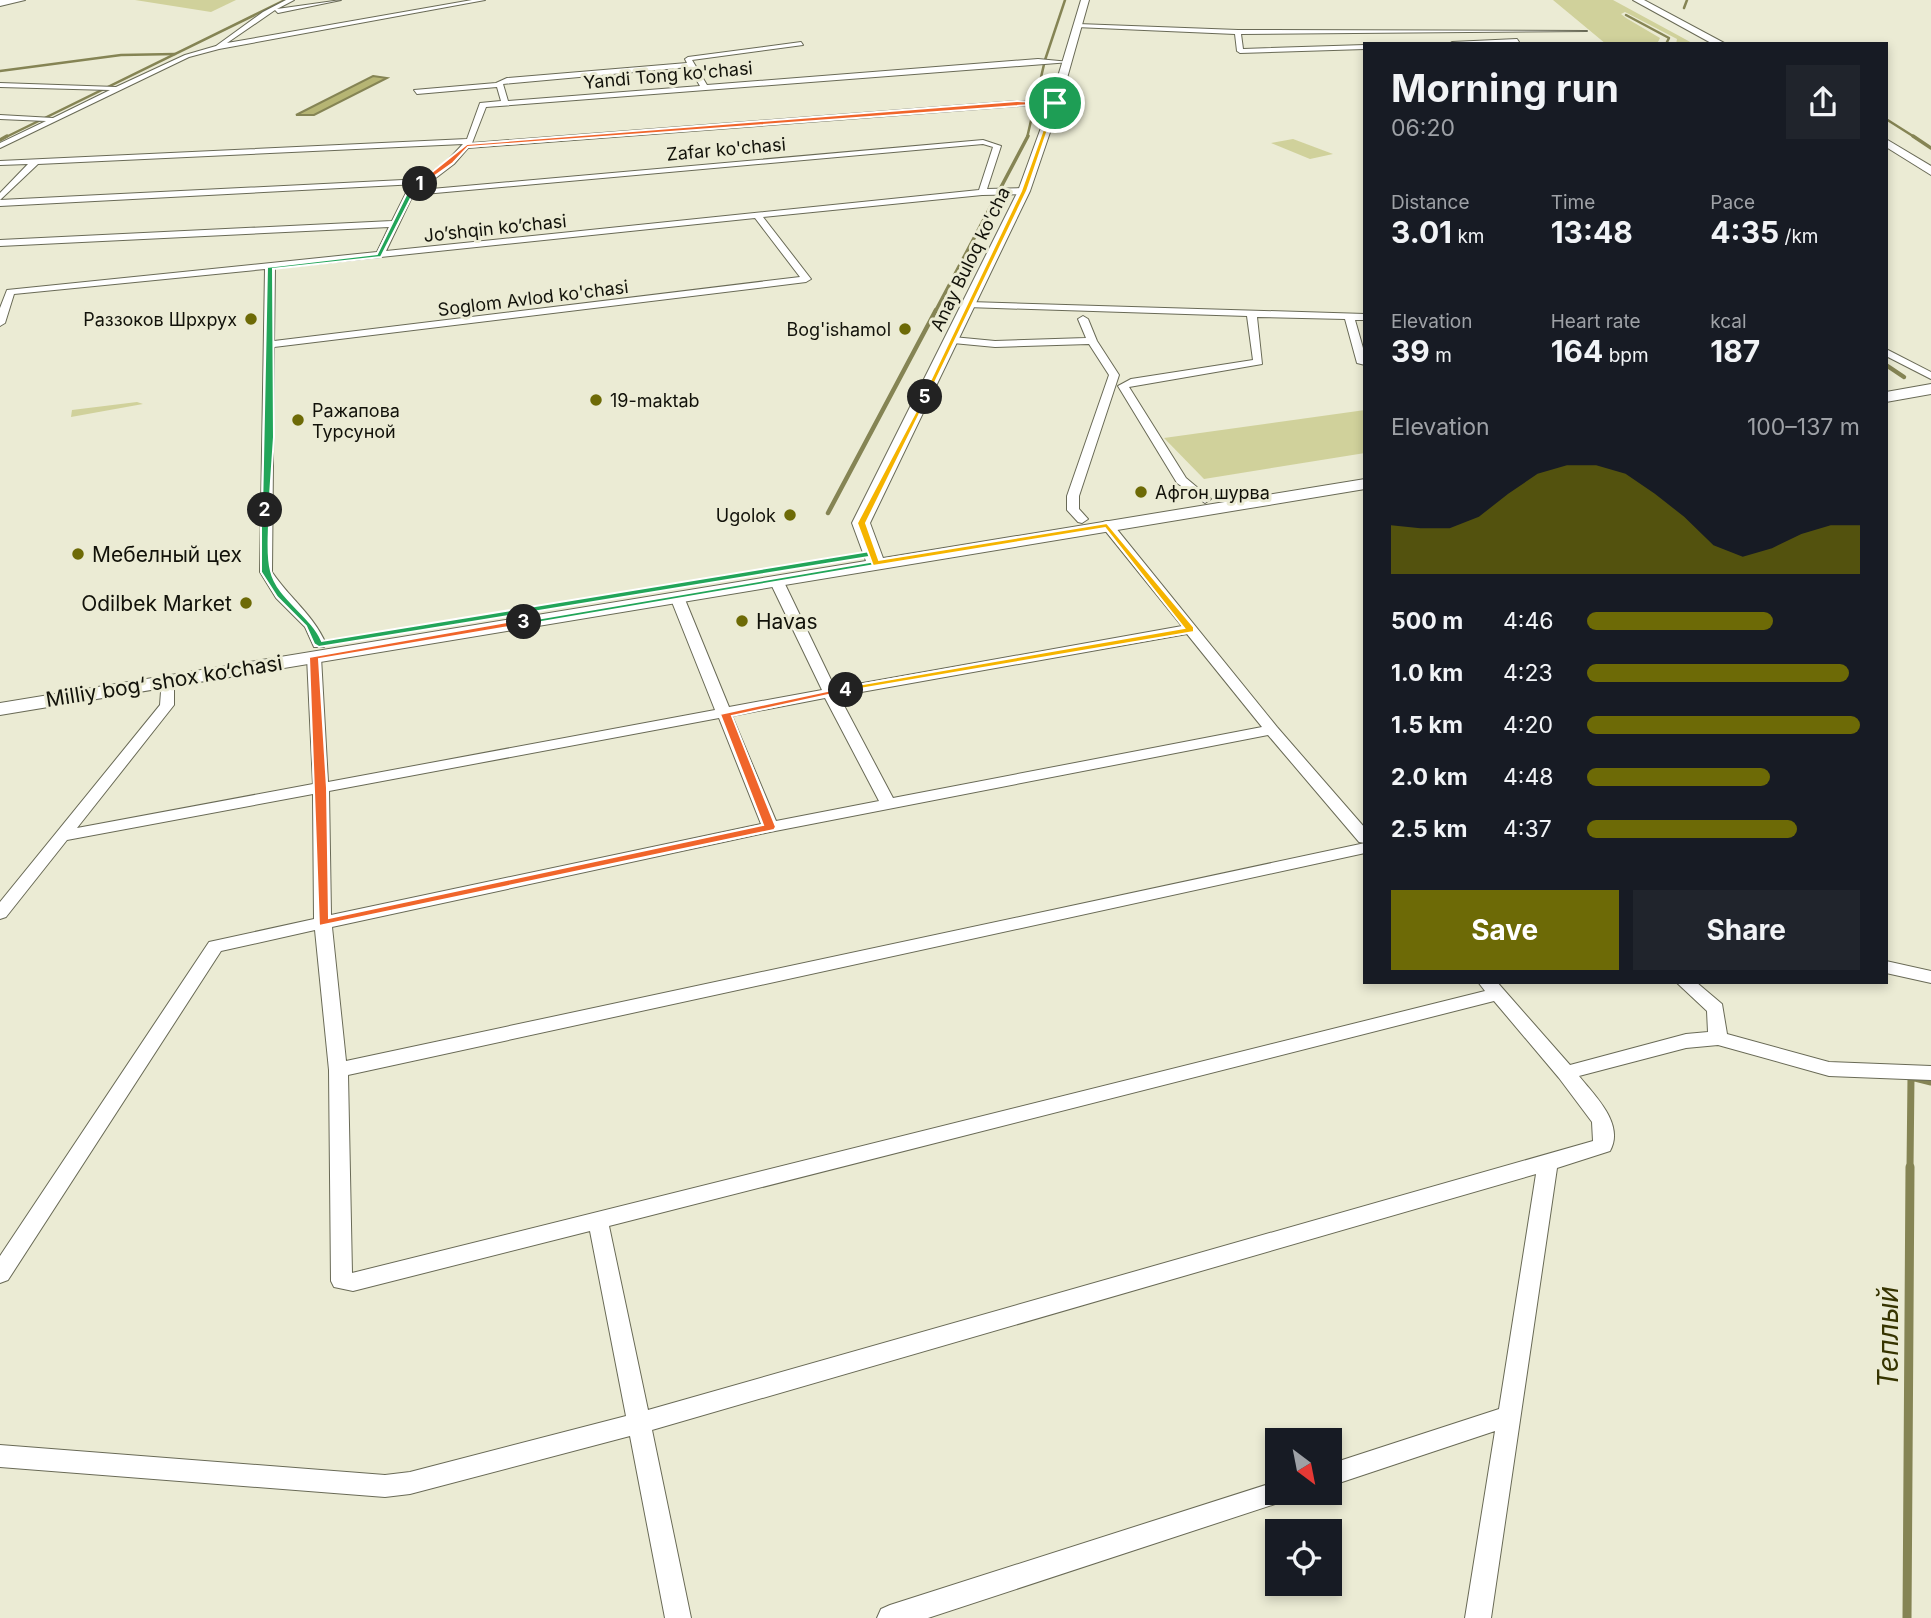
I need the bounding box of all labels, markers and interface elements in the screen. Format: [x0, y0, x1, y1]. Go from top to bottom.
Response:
street label: Yandi Tong ko'chasi [582, 57, 754, 93]
text: Morning run [1391, 65, 1619, 111]
button: share [1786, 65, 1860, 139]
pin [1025, 73, 1085, 133]
icon: arrive [1036, 84, 1074, 122]
text: 06:20 [1391, 114, 1455, 142]
street label: Zafar ko'chasi [665, 133, 787, 165]
pin: 1 [402, 166, 438, 202]
text: 1 [415, 172, 424, 195]
street label: Anay Buloq ko'cha [926, 183, 1014, 335]
text: Distance [1391, 191, 1469, 214]
text: Time [1551, 191, 1595, 214]
text: Pace [1710, 191, 1755, 214]
street label: Joʼshqin koʼchasi [423, 210, 567, 246]
text: 3.01 [1391, 214, 1452, 250]
text: 13:48 [1551, 214, 1633, 250]
text: 4:35 [1710, 214, 1779, 250]
text: km [1452, 225, 1484, 248]
text: /km [1779, 225, 1818, 248]
street label: Soglom Avlod ko'chasi [436, 276, 630, 320]
place label: Раззоков Шрхрух [83, 309, 237, 330]
text: Elevation [1391, 310, 1472, 333]
text: Heart rate [1551, 310, 1641, 333]
text: kcal [1710, 310, 1747, 333]
marker: Раззоков Шрхрух [243, 311, 259, 327]
place label: Bog'ishamol [786, 319, 891, 340]
marker: Bog'ishamol [897, 321, 913, 337]
text: 39 [1391, 333, 1430, 369]
text: 164 [1551, 333, 1603, 369]
text: 187 [1710, 333, 1760, 369]
text: m [1430, 344, 1452, 367]
text: bpm [1603, 344, 1649, 367]
pin: 5 [908, 380, 942, 414]
text: 5 [918, 385, 931, 408]
place label: 19-maktab [610, 390, 700, 411]
marker: 19-maktab [588, 392, 604, 408]
place label: Ражапова Турсуной [312, 400, 400, 442]
marker: Ражапова Турсуной [290, 412, 306, 428]
text: Elevation [1391, 413, 1490, 441]
text: 100–137 m [1747, 413, 1860, 441]
place label: Афгон шурва [1155, 482, 1270, 503]
marker: Афгон шурва [1133, 484, 1149, 500]
pin: 2 [247, 492, 282, 528]
text: 2 [259, 498, 270, 521]
place label: Ugolok [716, 505, 776, 526]
marker: Ugolok [782, 507, 798, 523]
place label: Мебелный цех [92, 542, 242, 567]
marker: Мебелный цех [70, 546, 86, 562]
place label: Odilbek Market [81, 591, 232, 616]
marker: Odilbek Market [238, 595, 254, 611]
pin: 3 [506, 604, 542, 640]
text: 500 m [1391, 607, 1463, 635]
text: 4:46 [1503, 607, 1554, 635]
place label: Havas [756, 609, 818, 634]
text: 3 [517, 610, 530, 633]
marker: Havas [734, 613, 750, 629]
street label: Milliy bog‘ shox ko‘chasi [44, 650, 284, 712]
text: 1.0 km [1391, 659, 1463, 687]
text: 4:23 [1503, 659, 1553, 687]
pin: 4 [828, 672, 864, 708]
text: 4 [839, 678, 852, 701]
text: 1.5 km [1391, 711, 1463, 739]
text: 4:20 [1503, 711, 1553, 739]
text: 2.0 km [1391, 763, 1468, 791]
text: 4:48 [1503, 763, 1554, 791]
text: 2.5 km [1391, 815, 1468, 843]
text: 4:37 [1503, 815, 1552, 843]
button: Save [1391, 890, 1619, 970]
button: Share [1633, 890, 1860, 970]
water label: Теплый [1871, 1286, 1905, 1388]
north arrow [1265, 1428, 1342, 1505]
map controls [1265, 1428, 1342, 1596]
button: locate [1265, 1519, 1342, 1596]

